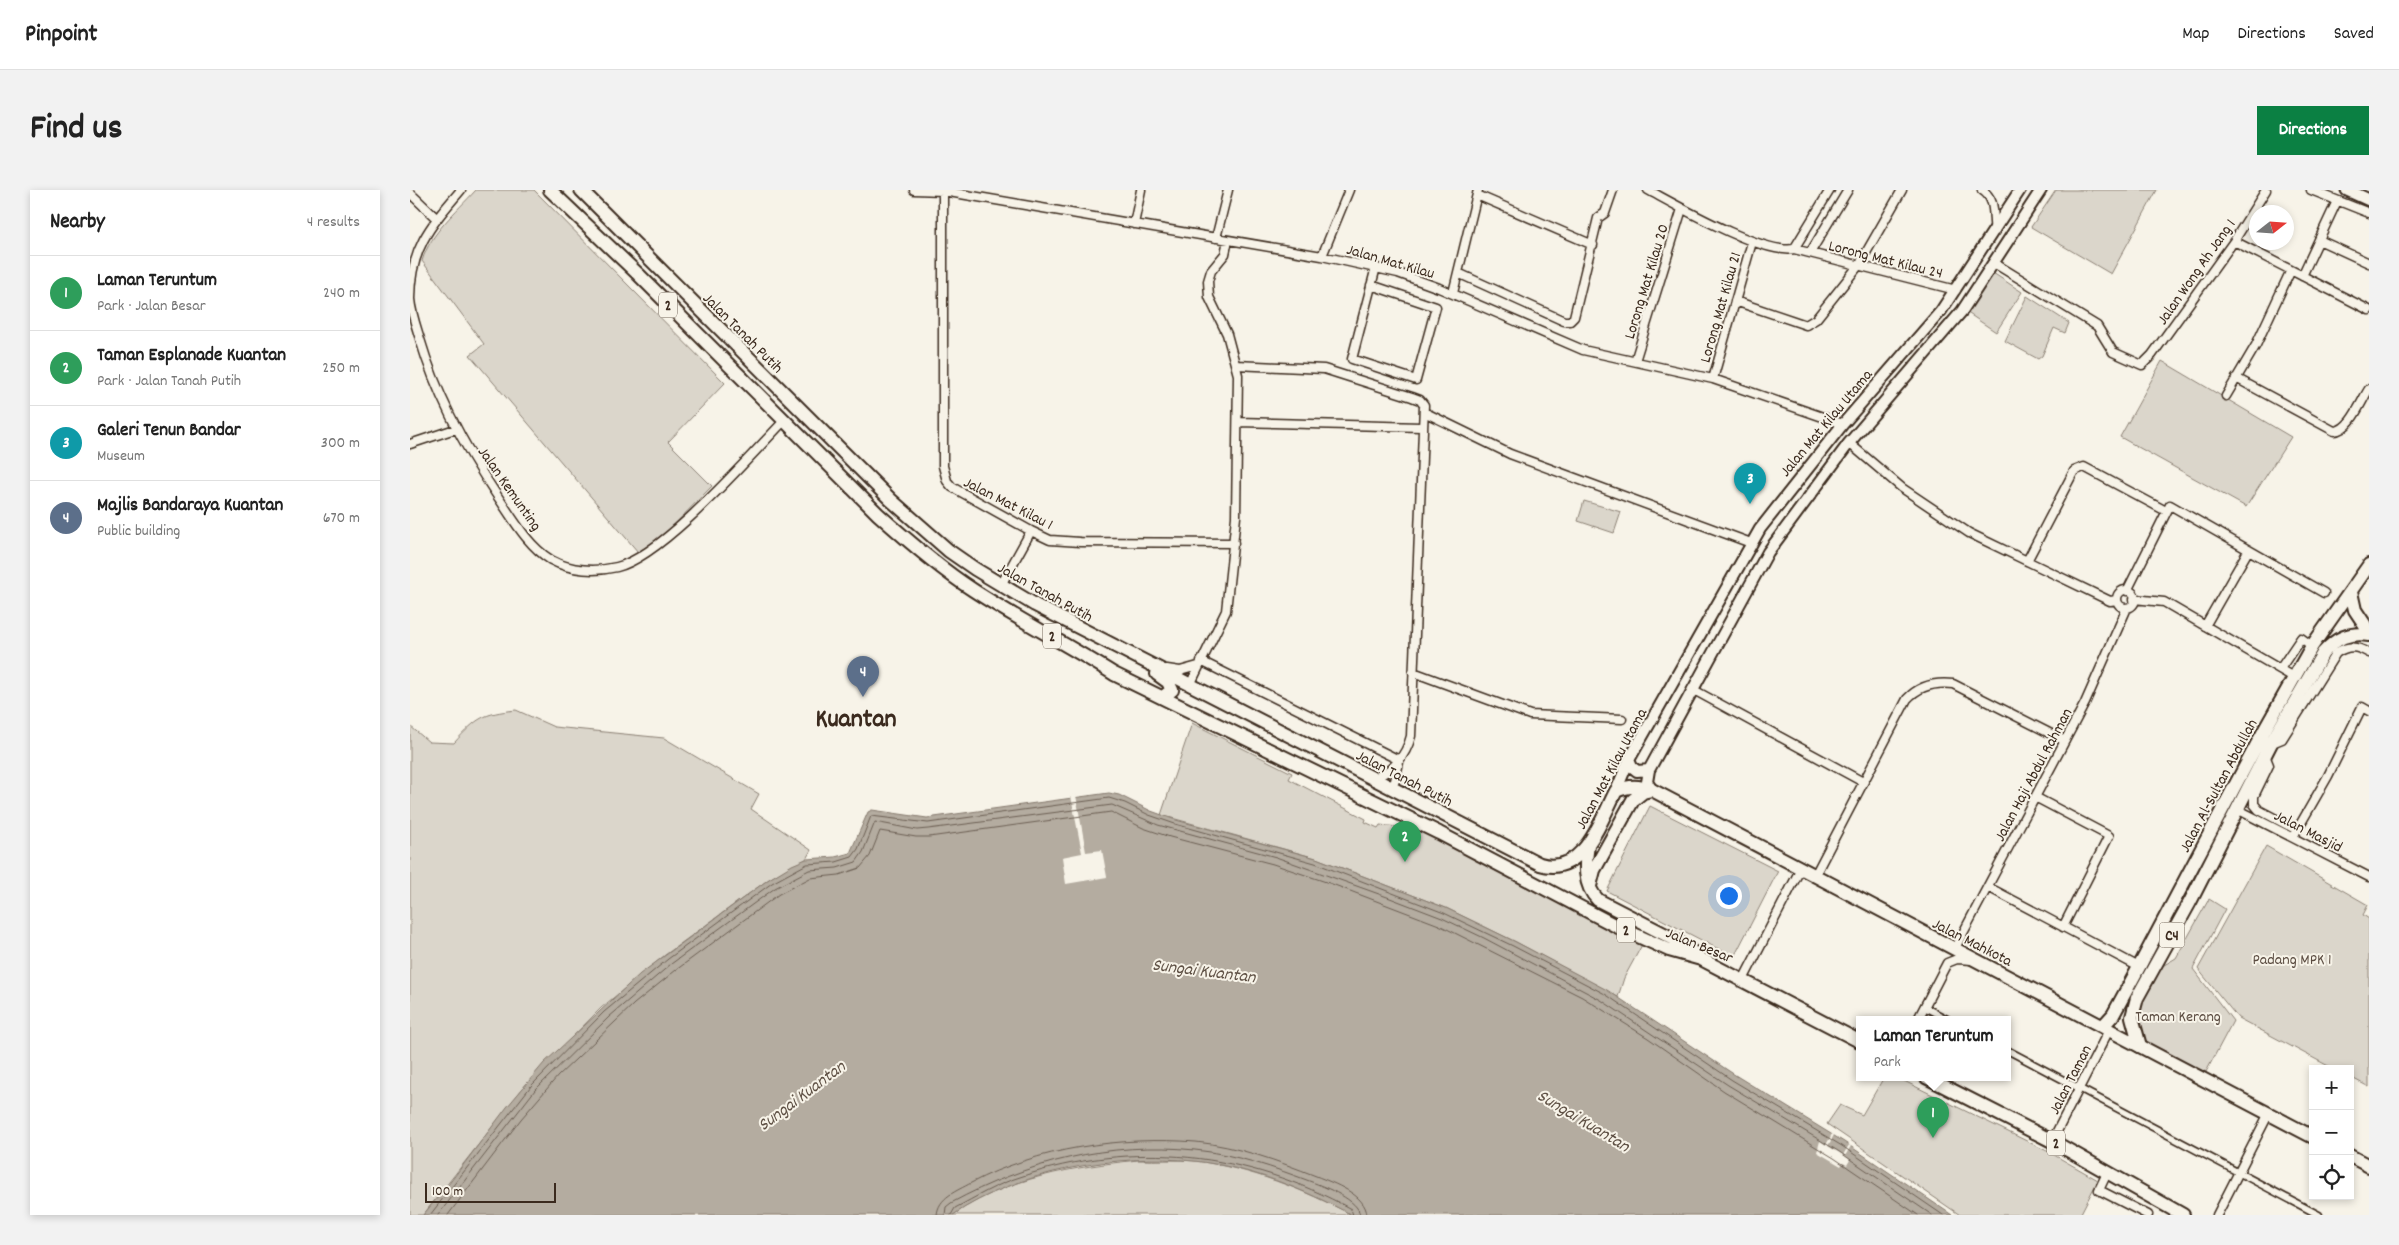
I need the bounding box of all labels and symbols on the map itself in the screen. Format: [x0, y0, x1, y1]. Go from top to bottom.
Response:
north arrow [2249, 205, 2294, 250]
street label: Jalan Wong Ah Jang 1 [2152, 215, 2242, 330]
street label: Lorong Mat Kilau 20 [1619, 221, 1676, 342]
street label: Lorong Mat Kilau 24 [1826, 235, 1945, 286]
street label: Jalan Mat Kilau [1344, 239, 1437, 286]
street label: Lorong Mat Kilau 21 [1695, 250, 1748, 366]
street label: Jalan Tanah Putih [697, 288, 788, 379]
road number: 2 [659, 292, 677, 318]
street label: Jalan Mat Kilau Utama [1775, 365, 1879, 482]
street label: Jalan Kemunting [471, 442, 547, 536]
pin: 3 [1734, 463, 1766, 504]
street label: Jalan Mat Kilau 1 [959, 472, 1057, 537]
street label: Jalan Tanah Putih [993, 557, 1097, 629]
road number: 2 [1043, 624, 1061, 648]
pin: 4 [847, 656, 879, 697]
district label: Kuantan [815, 702, 897, 739]
street label: Jalan Mat Kilau Utama [1571, 704, 1654, 834]
street label: Jalan Haji Abdul Rahman [1989, 704, 2079, 846]
street label: Jalan Al-Sultan Abdullah [2174, 715, 2264, 857]
street label: Jalan Tanah Putih [1352, 745, 1456, 813]
street label: Jalan Masjid [2270, 805, 2346, 859]
pin: 2 [1389, 821, 1421, 862]
your location [1716, 883, 1742, 909]
street label: Jalan Mahkota [1928, 913, 2016, 973]
road number: 2 [1617, 918, 1635, 942]
street label: Jalan Besar [1662, 922, 1736, 970]
road number: C4 [2160, 922, 2184, 948]
park label: Padang MPK 1 [2252, 949, 2332, 972]
water label: Sungai Kuantan [1151, 954, 1257, 991]
park label: Taman Kerang [2135, 1006, 2221, 1029]
street label: Jalan Taman [2044, 1041, 2099, 1119]
water label: Sungai Kuantan [753, 1055, 852, 1138]
water label: Sungai Kuantan [1532, 1085, 1634, 1160]
pin: 1 [1917, 1097, 1949, 1138]
road number: 2 [2047, 1130, 2065, 1156]
scale bar [425, 1180, 556, 1203]

